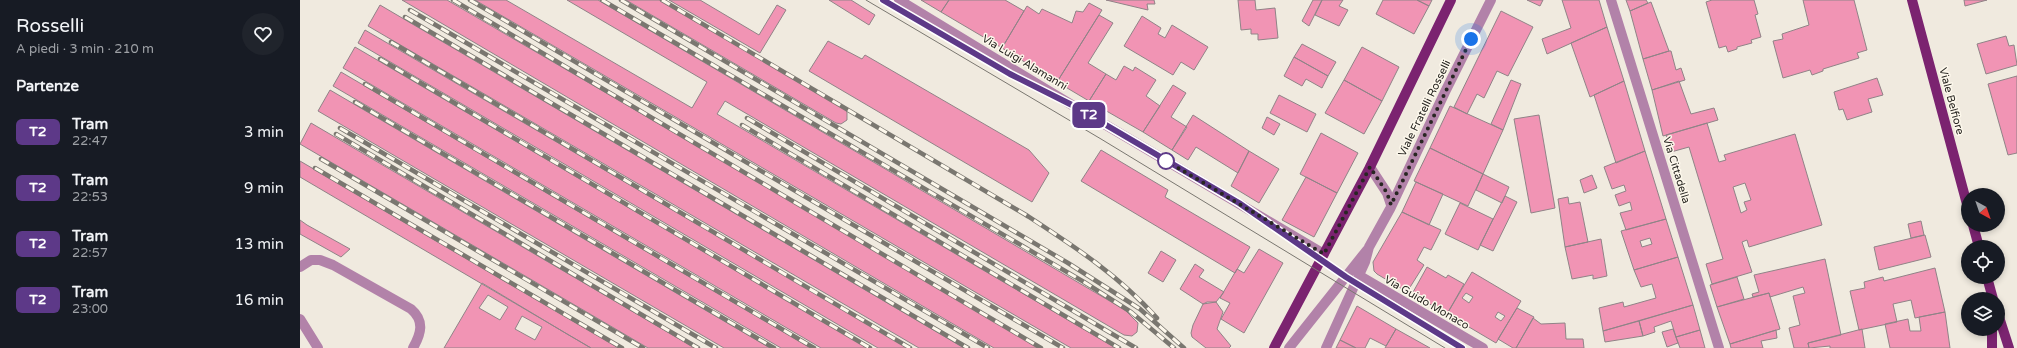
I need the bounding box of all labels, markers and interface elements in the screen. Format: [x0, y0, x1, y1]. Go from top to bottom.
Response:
button: heart [242, 13, 284, 55]
text: Rosselli [16, 15, 84, 37]
your location [1461, 29, 1481, 49]
street label: Via Luigi Alamanni [980, 32, 1070, 93]
text: A piedi · 3 min · 210 m [16, 41, 154, 57]
street label: Viale Fratelli Rosselli [1395, 58, 1453, 159]
street label: Viale Belfiore [1936, 66, 1967, 136]
text: Partenze [16, 77, 79, 95]
line badge: T2 [1071, 102, 1107, 128]
text: T2 [1080, 106, 1098, 123]
text: Tram [72, 115, 108, 133]
text: T2 [29, 123, 47, 140]
text: 3 min [244, 123, 284, 141]
text: 22:47 [72, 133, 108, 149]
street label: Via Cittadella [1660, 135, 1693, 205]
unlabelled marker [1157, 152, 1175, 170]
text: Tram [72, 171, 108, 189]
text: T2 [29, 179, 47, 196]
text: 9 min [244, 179, 284, 197]
north arrow [1961, 188, 2005, 232]
map controls [1961, 188, 2005, 336]
text: 22:53 [72, 189, 108, 205]
text: Tram [72, 227, 108, 245]
text: T2 [29, 235, 47, 252]
text: 13 min [235, 235, 284, 253]
button: locate [1961, 240, 2005, 284]
text: 22:57 [72, 245, 108, 261]
street label: Via Guido Monaco [1382, 273, 1472, 332]
text: Tram [72, 283, 108, 301]
text: T2 [29, 291, 47, 308]
text: 16 min [235, 291, 284, 309]
button: layers [1961, 292, 2005, 336]
text: 23:00 [72, 301, 108, 317]

